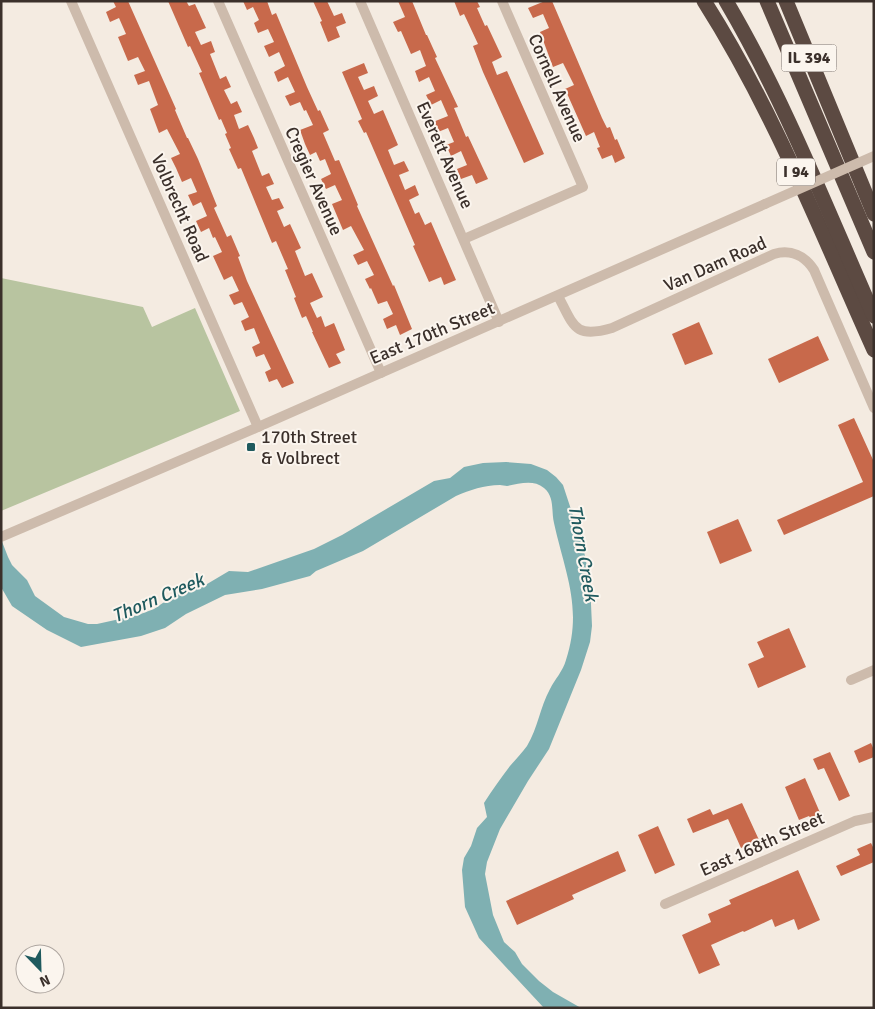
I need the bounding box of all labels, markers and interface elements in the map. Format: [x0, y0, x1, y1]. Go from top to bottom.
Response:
street label: Cornell Avenue [523, 30, 591, 146]
road number: IL 394 [782, 44, 836, 72]
street label: Everett Avenue [412, 98, 478, 212]
street label: Cregier Avenue [280, 123, 348, 239]
street label: Volbrecht Road [146, 151, 214, 265]
road number: I 94 [777, 158, 815, 186]
street label: Van Dam Road [660, 232, 770, 296]
street label: East 170th Street [366, 297, 498, 369]
place label: 170th Street & Volbrect [261, 426, 357, 469]
marker: 170th Street & Volbrect [245, 441, 257, 453]
water label: Thorn Creek [563, 503, 604, 605]
water label: Thorn Creek [108, 567, 209, 628]
street label: East 168th Street [697, 807, 827, 881]
north arrow [15, 944, 65, 994]
text: N [37, 971, 53, 990]

